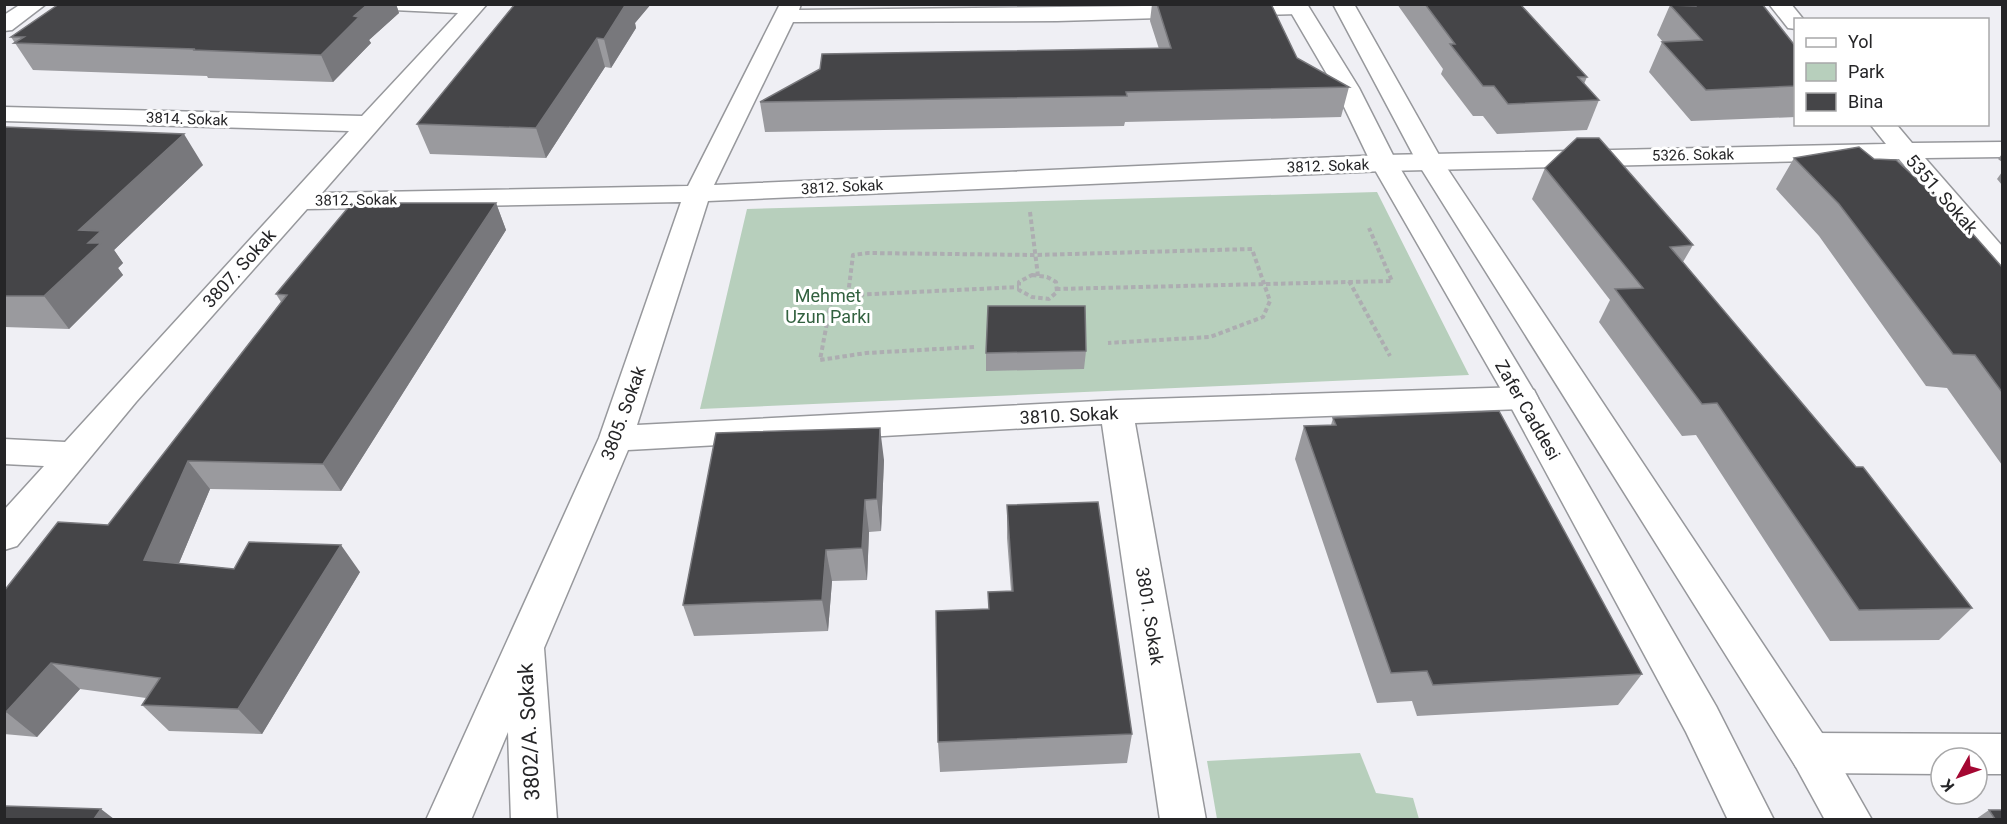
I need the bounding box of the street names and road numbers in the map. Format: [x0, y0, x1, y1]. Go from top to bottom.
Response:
street label: 3814. Sokak [146, 109, 229, 129]
street label: 5326. Sokak [1652, 145, 1735, 165]
street label: 5351. Sokak [1902, 150, 1983, 239]
street label: 3812. Sokak [1287, 156, 1370, 176]
street label: 3812. Sokak [800, 176, 884, 198]
street label: 3812. Sokak [315, 190, 398, 210]
street label: 3807. Sokak [198, 224, 280, 312]
street label: Zafer Caddesi [1491, 356, 1565, 464]
street label: 3805. Sokak [596, 362, 650, 463]
street label: 3810. Sokak [1019, 402, 1120, 428]
street label: 3801. Sokak [1132, 566, 1168, 667]
street label: 3802/A. Sokak [513, 662, 545, 801]

